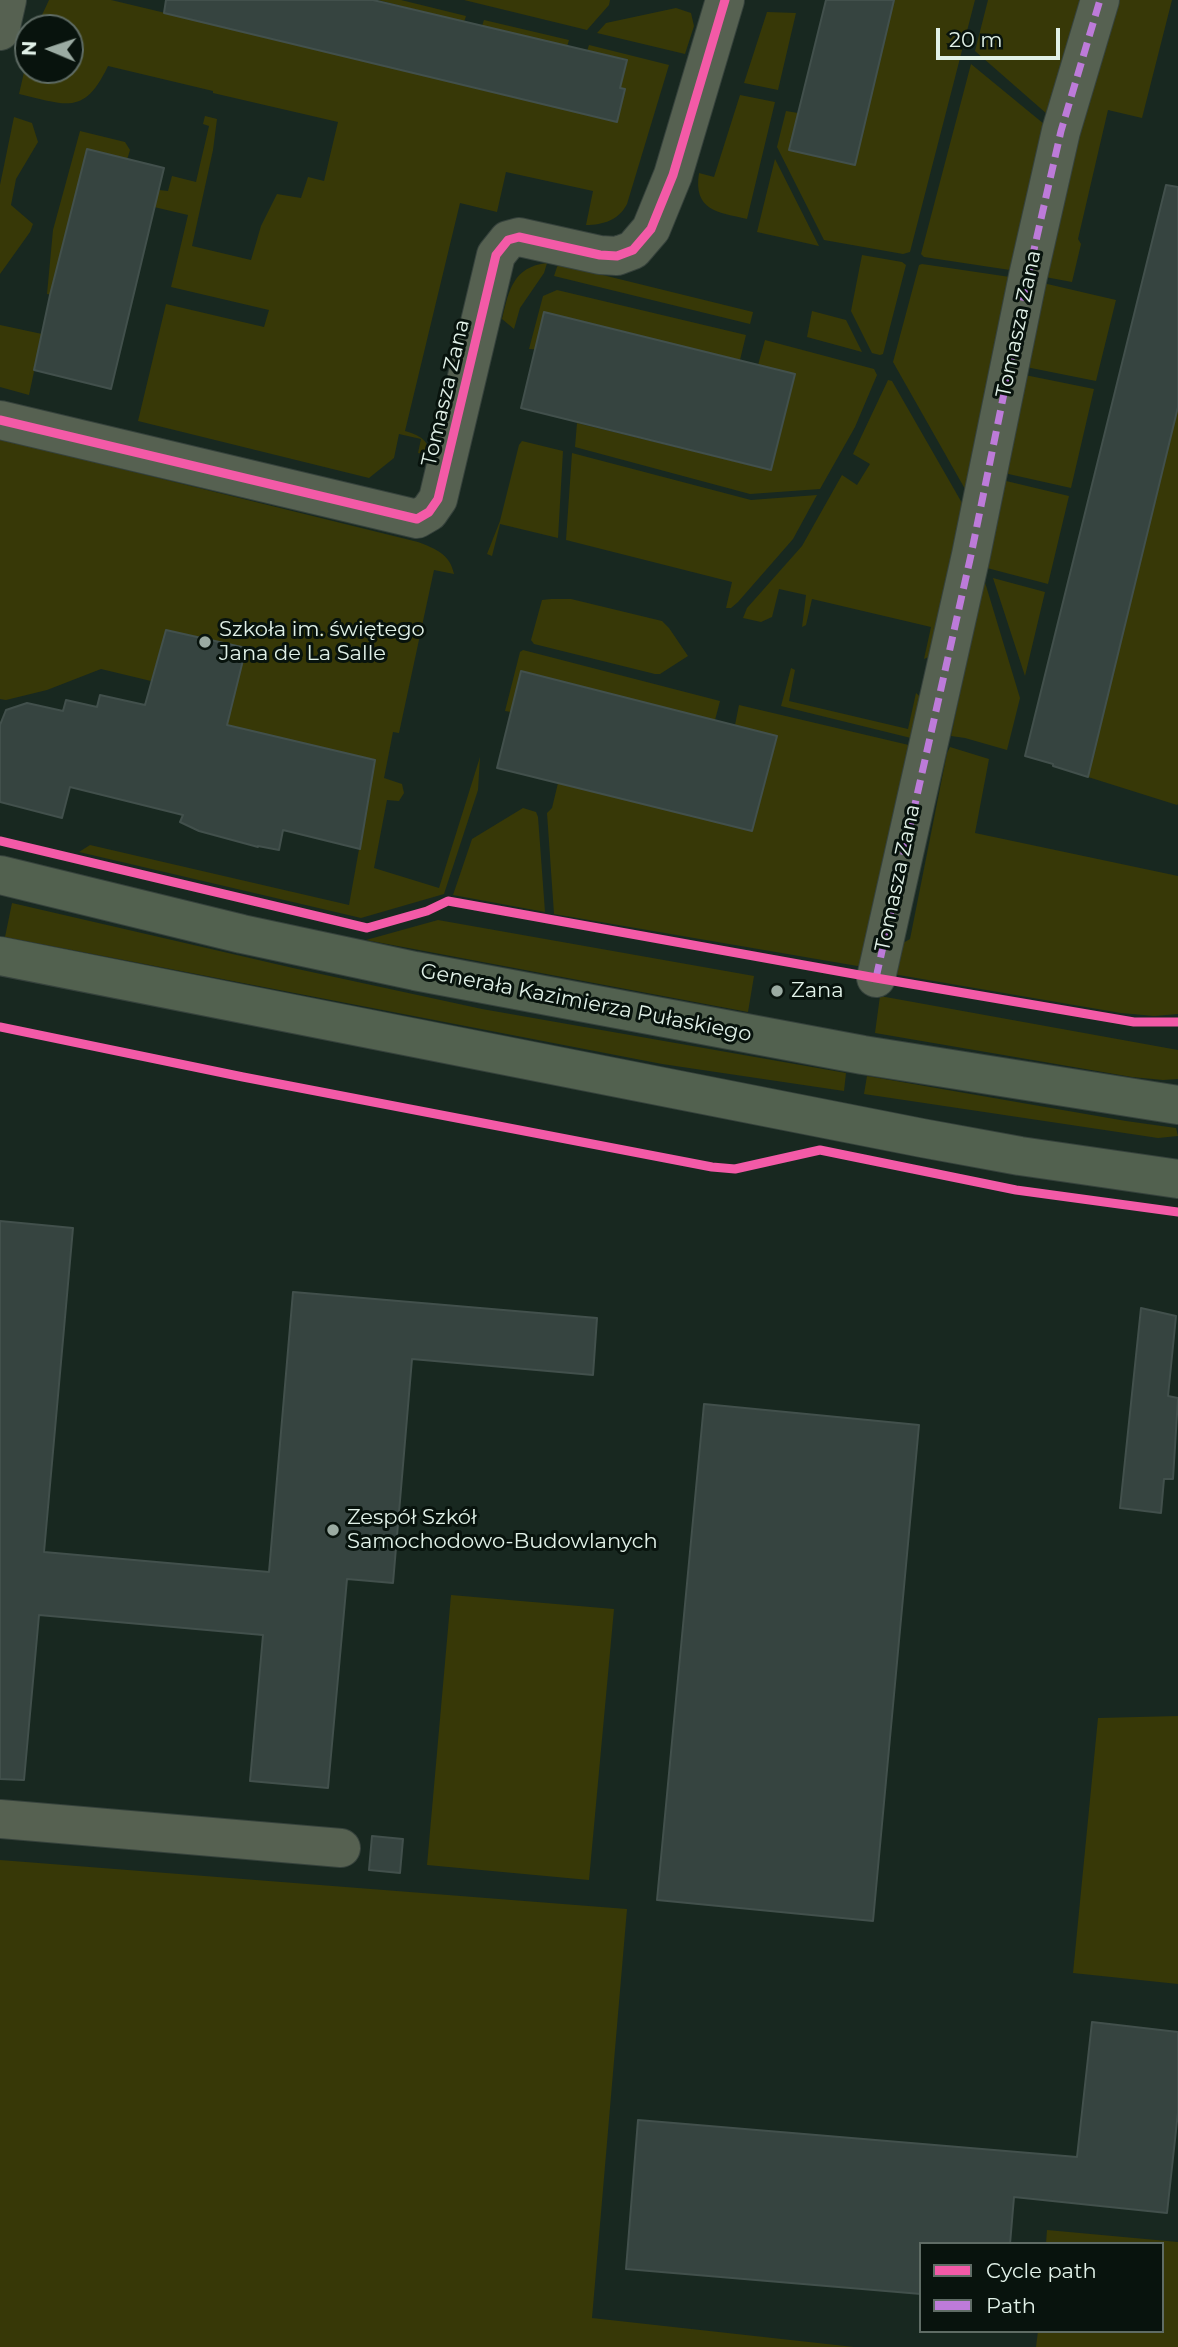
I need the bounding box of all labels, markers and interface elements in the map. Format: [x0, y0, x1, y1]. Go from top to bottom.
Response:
north arrow [14, 14, 84, 84]
scale bar [940, 14, 1064, 58]
text: 20 m [949, 27, 1003, 52]
text: N [18, 40, 41, 56]
street label: Tomasza Zana [991, 248, 1047, 400]
street label: Tomasza Zana [417, 317, 475, 469]
place label: Szkoła im. świętego Jana de La Salle [219, 617, 425, 667]
marker: Szkoła im. świętego Jana de La Salle [197, 634, 213, 650]
street label: Tomasza Zana [870, 802, 926, 954]
street label: Generała Kazimierza Pułaskiego [418, 959, 754, 1047]
place label: Zana [791, 978, 844, 1004]
marker: Zana [769, 983, 785, 999]
place label: Zespół Szkół Samochodowo-Budowlanych [347, 1505, 658, 1555]
marker: Zespół Szkół Samochodowo-Budowlanych [325, 1522, 341, 1538]
legend [919, 2242, 1164, 2333]
text: Cycle path [986, 2258, 1097, 2283]
text: Path [986, 2293, 1036, 2318]

